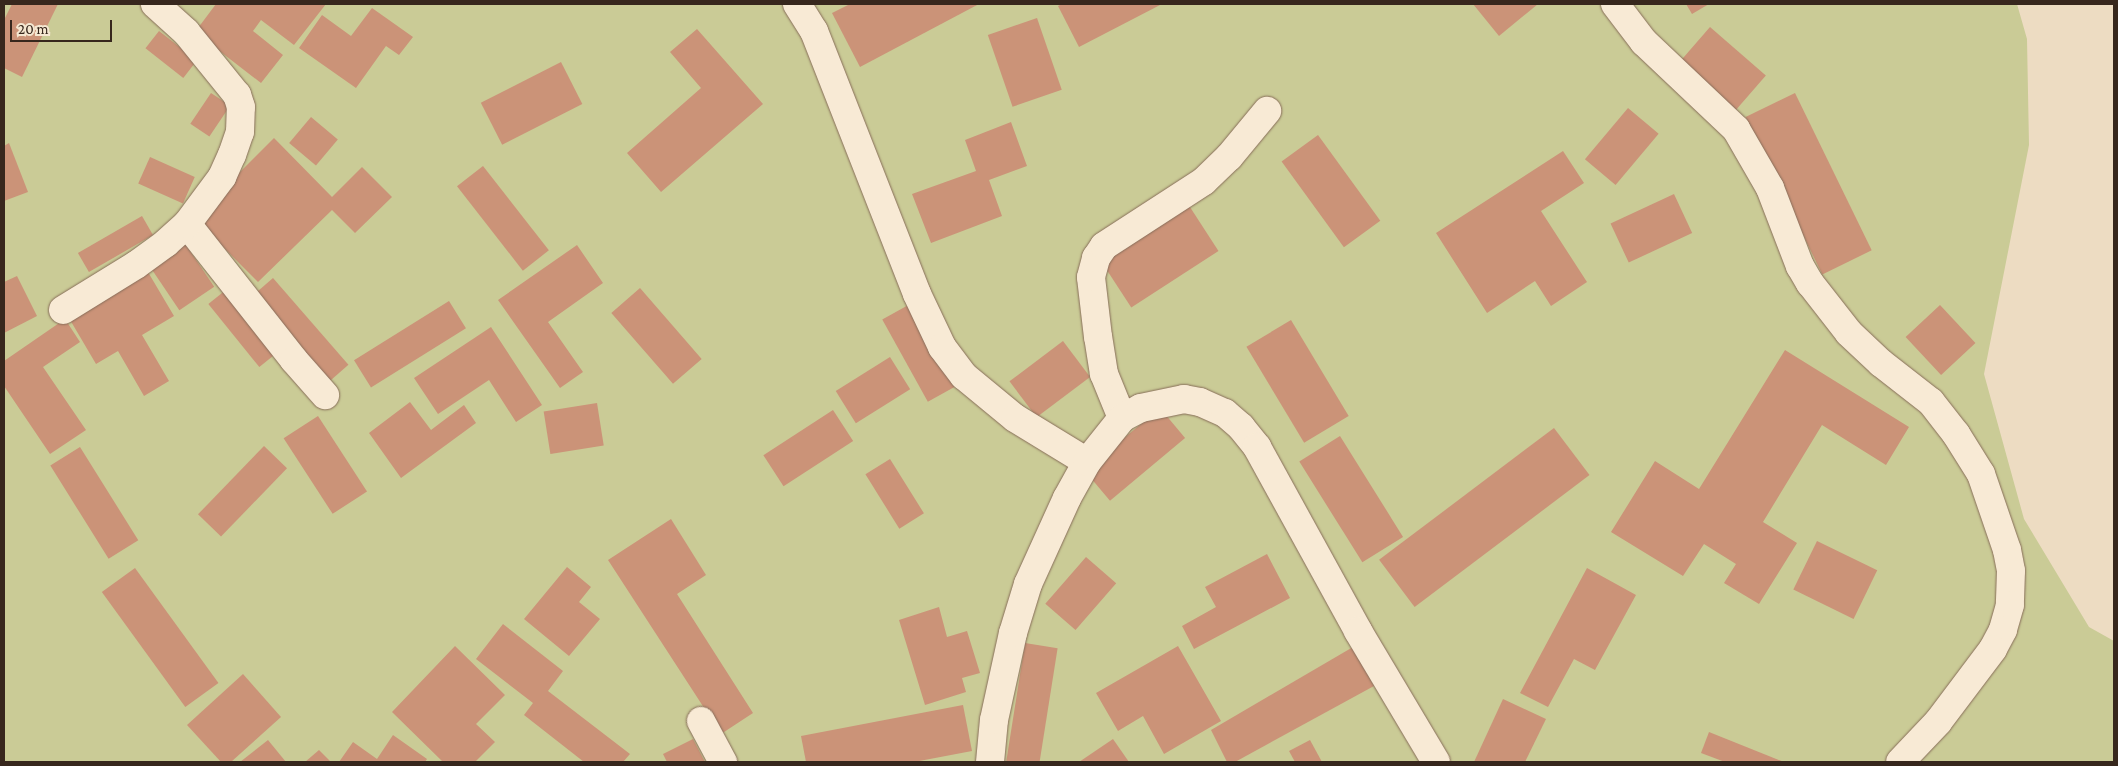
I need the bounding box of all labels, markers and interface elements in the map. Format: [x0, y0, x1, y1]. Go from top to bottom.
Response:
scale bar [12, 10, 115, 42]
text: 20 m [18, 21, 49, 37]

